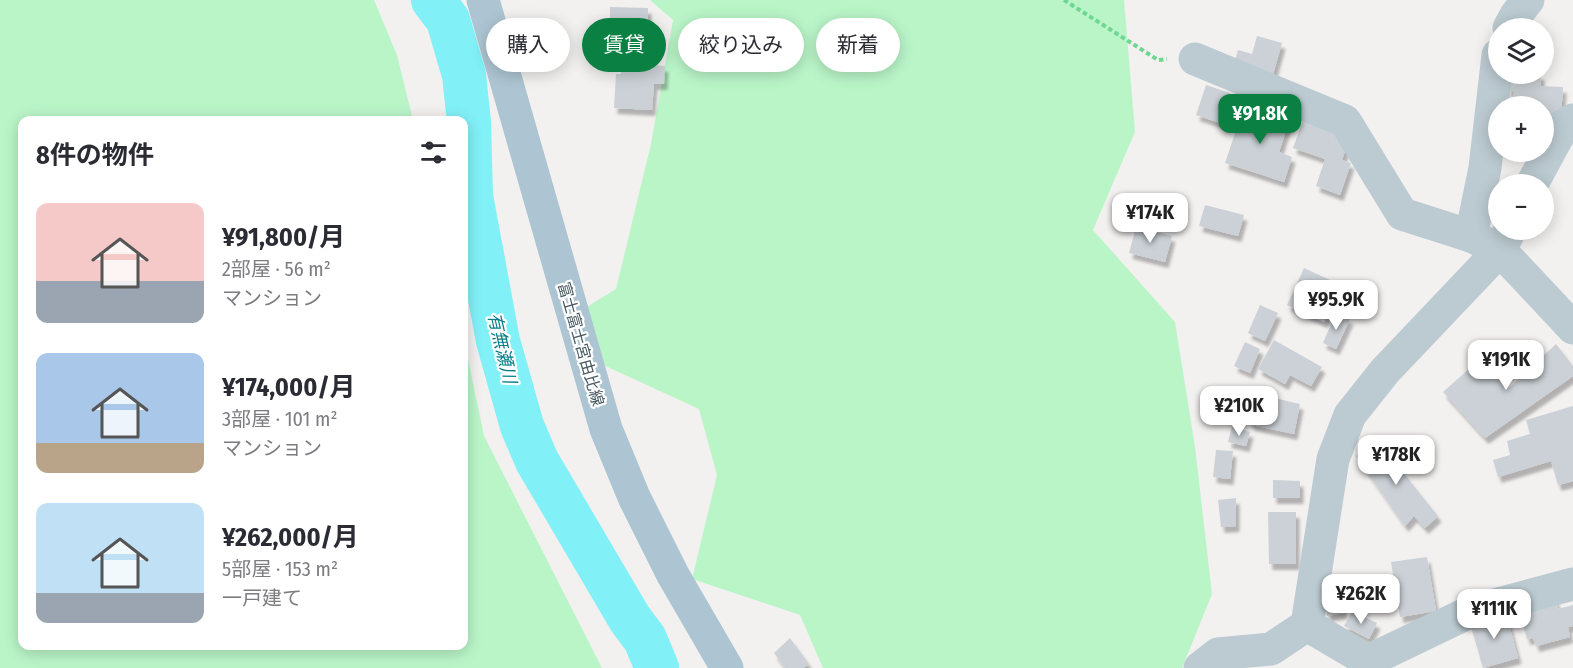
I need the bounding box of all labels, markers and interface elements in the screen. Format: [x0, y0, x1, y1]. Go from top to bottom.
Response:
chip: 購入 [486, 18, 570, 72]
chip: 賃貸 [582, 18, 666, 72]
chip: 絞り込み [678, 18, 804, 72]
chip: 新着 [816, 18, 900, 72]
map controls [1488, 18, 1554, 240]
button: layers [1488, 18, 1554, 84]
pin: ¥91.8K [1211, 94, 1309, 145]
button: + [1488, 96, 1554, 162]
text: ¥91.8K [1232, 101, 1288, 125]
icon: filters [417, 136, 450, 169]
text: 8件の物件 [36, 140, 154, 171]
button: − [1488, 174, 1554, 240]
pin: ¥174K [1108, 193, 1192, 244]
text: ¥174K [1126, 200, 1174, 224]
text: ¥91,800/月 [222, 222, 345, 253]
icon: home [84, 227, 156, 299]
text: 2部屋 · 56 m² [222, 257, 331, 281]
street label: 富士富士宮由比線 [554, 280, 608, 408]
pin: ¥95.9K [1287, 280, 1385, 331]
text: マンション [222, 286, 322, 310]
text: ¥95.9K [1308, 287, 1364, 311]
water label: 有無瀬川 [483, 310, 521, 388]
pin: ¥191K [1464, 340, 1548, 391]
text: ¥191K [1482, 347, 1530, 371]
text: ¥174,000/月 [222, 372, 356, 403]
icon: home [84, 377, 156, 449]
pin: ¥210K [1197, 386, 1281, 437]
text: ¥210K [1214, 393, 1264, 417]
text: 3部屋 · 101 m² [222, 407, 337, 431]
pin: ¥178K [1354, 435, 1438, 486]
text: マンション [222, 436, 322, 460]
text: ¥178K [1372, 442, 1420, 466]
text: ¥262,000/月 [222, 522, 359, 553]
icon: home [84, 527, 156, 599]
text: 5部屋 · 153 m² [222, 557, 338, 581]
pin: ¥262K [1319, 574, 1403, 625]
text: ¥262K [1336, 581, 1386, 605]
text: 一戸建て [222, 586, 302, 610]
pin: ¥111K [1452, 589, 1536, 640]
text: ¥111K [1471, 596, 1517, 620]

